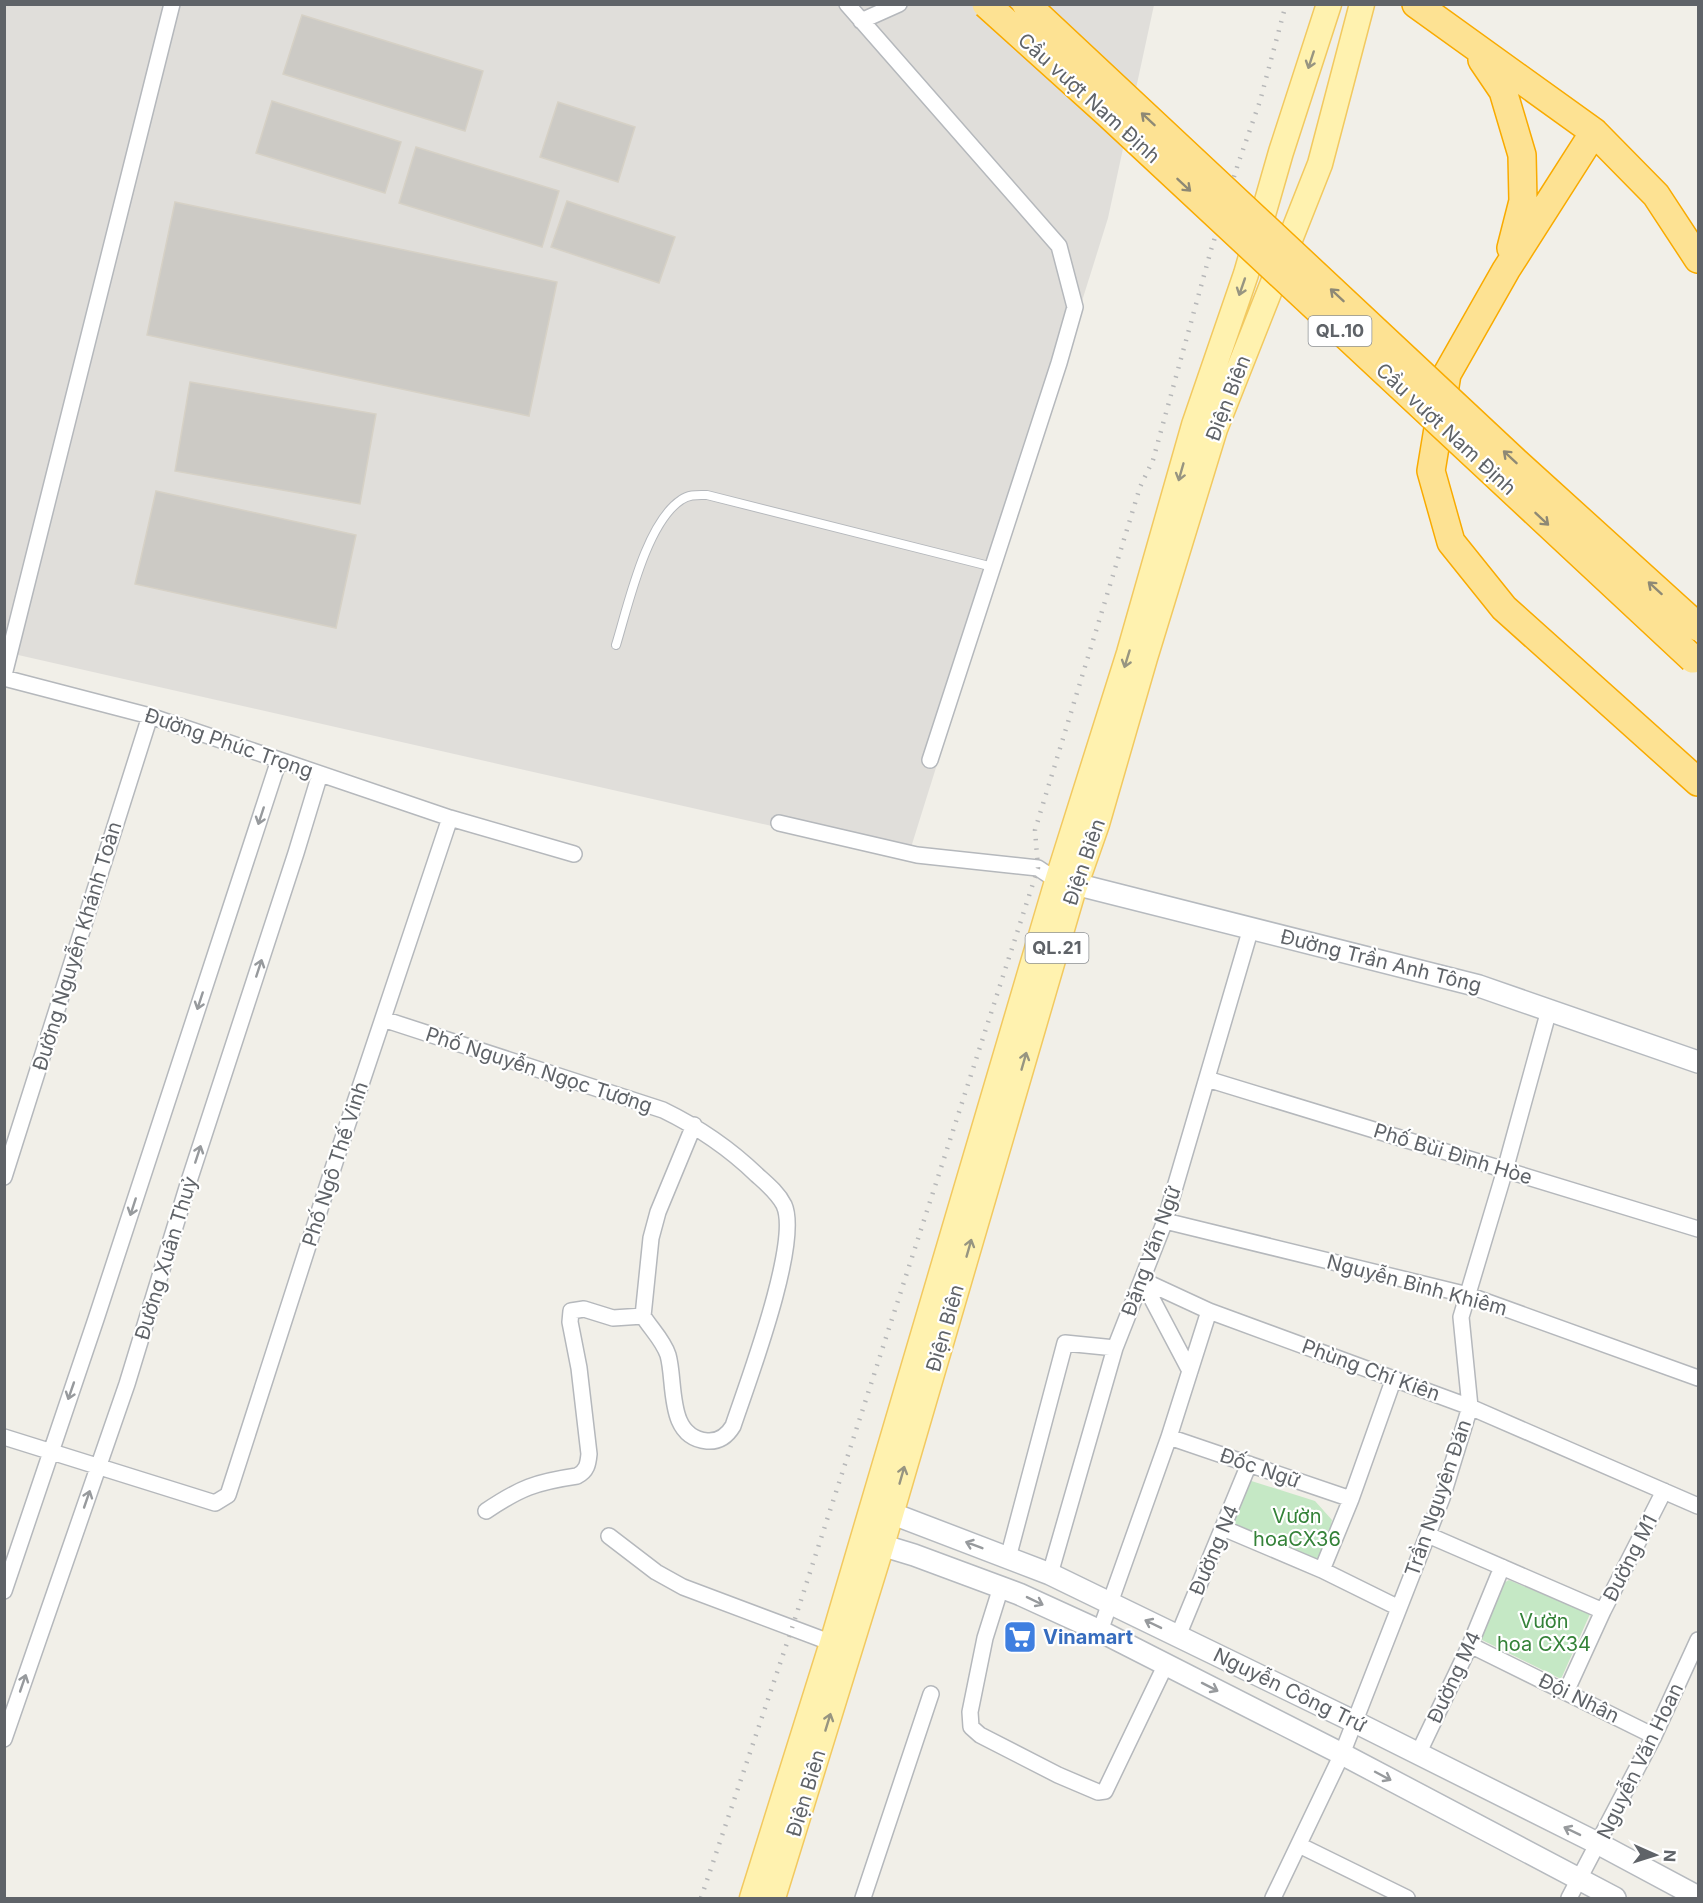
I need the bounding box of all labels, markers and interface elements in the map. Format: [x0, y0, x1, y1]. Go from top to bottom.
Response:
street label: Cầu vượt Nam Định [1013, 28, 1165, 168]
one-way arrow [1305, 50, 1316, 69]
one-way arrow [1141, 112, 1156, 126]
one-way arrow [1177, 178, 1192, 192]
one-way arrow [1236, 277, 1247, 296]
one-way arrow [1330, 288, 1345, 302]
road number: QL.10 [1308, 316, 1372, 346]
street label: Điện Biên [1201, 352, 1255, 444]
street label: Cầu vượt Nam Định [1371, 358, 1521, 500]
one-way arrow [1503, 450, 1518, 464]
one-way arrow [1175, 462, 1186, 481]
one-way arrow [1535, 511, 1550, 526]
one-way arrow [1648, 581, 1663, 595]
one-way arrow [1121, 649, 1132, 668]
street label: Đường Phúc Trọng [142, 703, 316, 783]
one-way arrow [254, 806, 265, 825]
street label: Điện Biên [1058, 816, 1110, 908]
street label: Đường Nguyễn Khánh Toàn [28, 819, 126, 1073]
street label: Đường Trần Anh Tông [1278, 924, 1484, 998]
road number: QL.21 [1026, 933, 1088, 963]
one-way arrow [254, 959, 265, 978]
one-way arrow [194, 991, 205, 1010]
street label: Phố Nguyễn Ngọc Tương [423, 1022, 655, 1118]
one-way arrow [1018, 1052, 1030, 1071]
street label: Phố Ngô Thế Vinh [297, 1079, 373, 1249]
street label: Phố Bùi Đình Hòe [1371, 1118, 1535, 1190]
one-way arrow [193, 1145, 204, 1164]
street label: Đường Xuân Thuỷ [130, 1173, 202, 1343]
street label: Đặng Văn Ngữ [1116, 1183, 1186, 1319]
one-way arrow [127, 1197, 138, 1216]
one-way arrow [964, 1239, 975, 1258]
street label: Nguyễn Bỉnh Khiêm [1324, 1249, 1510, 1321]
street label: Điện Biên [921, 1282, 969, 1374]
street label: Phùng Chí Kiên [1299, 1334, 1443, 1406]
one-way arrow [65, 1382, 76, 1400]
street label: Trần Nguyên Đán [1400, 1416, 1476, 1580]
street label: Đốc Ngữ [1217, 1443, 1303, 1493]
one-way arrow [897, 1466, 908, 1485]
one-way arrow [82, 1490, 93, 1509]
street label: Đường N4 [1184, 1501, 1244, 1599]
park label: Vườn hoaCX36 [1253, 1504, 1341, 1551]
street label: Đường M1 [1598, 1511, 1662, 1605]
one-way arrow [965, 1539, 984, 1550]
one-way arrow [1025, 1596, 1043, 1608]
park label: Vườn hoa CX34 [1497, 1609, 1591, 1656]
one-way arrow [1144, 1617, 1162, 1629]
supermarket icon: Vinamart [1002, 1619, 1038, 1655]
place label: Vinamart [1043, 1625, 1133, 1649]
street label: Đường M4 [1422, 1627, 1486, 1727]
street label: Nguyễn Công Trứ [1210, 1643, 1370, 1737]
street label: Đội Nhân [1535, 1668, 1623, 1728]
one-way arrow [19, 1675, 30, 1693]
street label: Nguyễn Văn Hoan [1592, 1679, 1688, 1843]
one-way arrow [1201, 1681, 1218, 1693]
one-way arrow [823, 1713, 834, 1732]
street label: Điện Biên [781, 1747, 831, 1839]
one-way arrow [1374, 1771, 1392, 1782]
one-way arrow [1564, 1824, 1582, 1836]
north arrow [1625, 1825, 1685, 1885]
text: N [1660, 1849, 1680, 1862]

